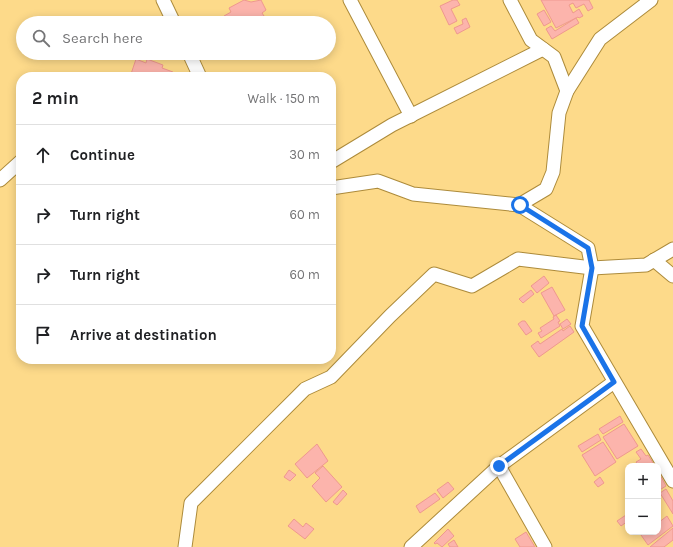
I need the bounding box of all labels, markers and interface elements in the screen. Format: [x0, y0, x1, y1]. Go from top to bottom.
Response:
search box [16, 16, 336, 60]
icon: search [30, 27, 52, 49]
text: Search here [62, 29, 143, 47]
text: 2 min [32, 88, 79, 108]
text: Walk · 150 m [248, 91, 320, 106]
icon: ahead [32, 144, 54, 166]
text: Continue [70, 146, 135, 164]
text: 30 m [289, 147, 320, 162]
route start [511, 196, 529, 214]
icon: right [32, 204, 54, 226]
text: Turn right [70, 206, 140, 224]
text: 60 m [290, 207, 320, 222]
icon: right [32, 264, 54, 286]
text: Turn right [70, 266, 140, 284]
text: 60 m [290, 267, 320, 282]
icon: arrive [32, 324, 54, 346]
text: Arrive at destination [70, 326, 217, 344]
route end [490, 457, 508, 475]
map controls [625, 463, 661, 535]
button: + [625, 463, 661, 499]
button: − [625, 499, 661, 535]

